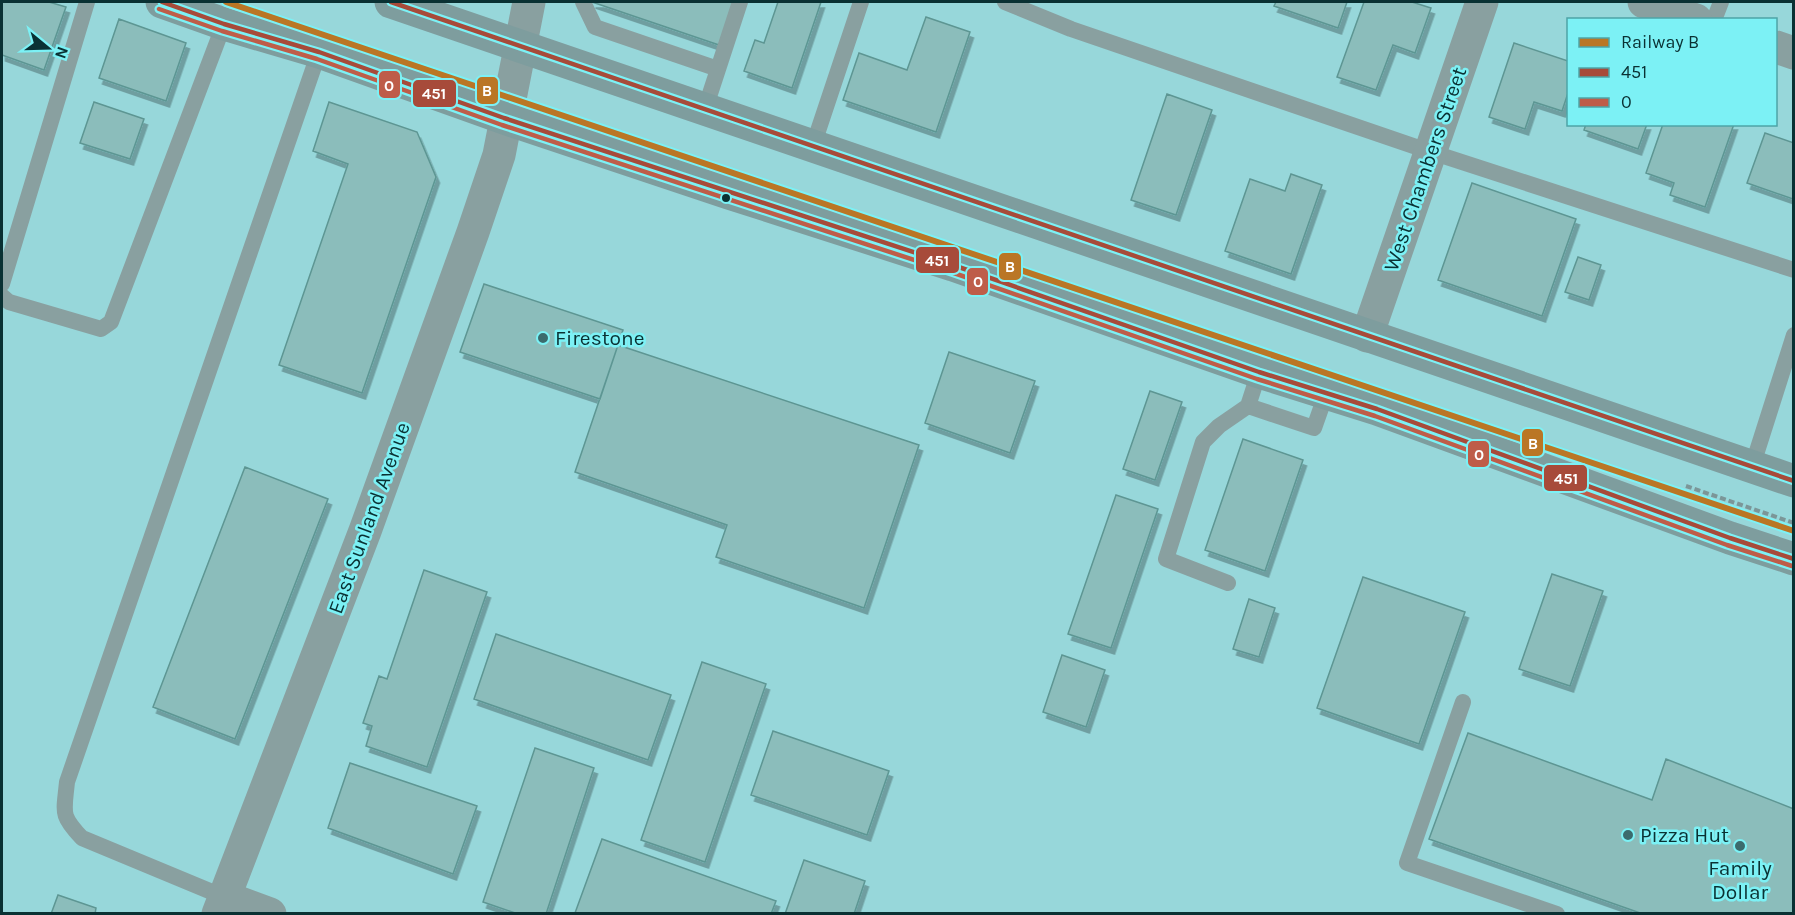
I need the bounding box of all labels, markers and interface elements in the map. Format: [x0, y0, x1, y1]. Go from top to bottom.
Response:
north arrow [18, 18, 78, 78]
legend [1567, 18, 1777, 126]
text: Railway B [1621, 31, 1699, 53]
text: N [51, 44, 73, 61]
text: 451 [1621, 61, 1647, 83]
street label: West Chambers Street [1379, 64, 1471, 274]
line badge: 0 [378, 70, 401, 99]
text: 0 [384, 76, 394, 95]
line badge: B [476, 76, 499, 105]
line badge: 451 [412, 79, 457, 108]
text: B [482, 81, 492, 100]
text: 451 [422, 84, 446, 103]
text: 0 [1621, 91, 1632, 113]
unlabelled marker [720, 192, 732, 204]
line badge: 451 [915, 246, 960, 274]
text: 451 [925, 251, 949, 270]
line badge: B [998, 252, 1022, 281]
text: B [1005, 257, 1015, 276]
line badge: 0 [966, 267, 989, 296]
text: 0 [973, 272, 983, 291]
place label: Firestone [555, 326, 645, 350]
marker: Firestone [536, 331, 550, 345]
street label: East Sunland Avenue [323, 419, 415, 617]
line badge: B [1521, 428, 1544, 457]
text: B [1528, 434, 1538, 453]
line badge: 0 [1467, 440, 1490, 468]
text: 0 [1474, 445, 1484, 464]
line badge: 451 [1543, 464, 1588, 492]
text: 451 [1554, 469, 1578, 488]
place label: Pizza Hut [1640, 823, 1729, 847]
marker: Pizza Hut [1621, 828, 1635, 842]
marker: Family Dollar [1733, 839, 1747, 853]
place label: Family Dollar [1708, 856, 1772, 904]

